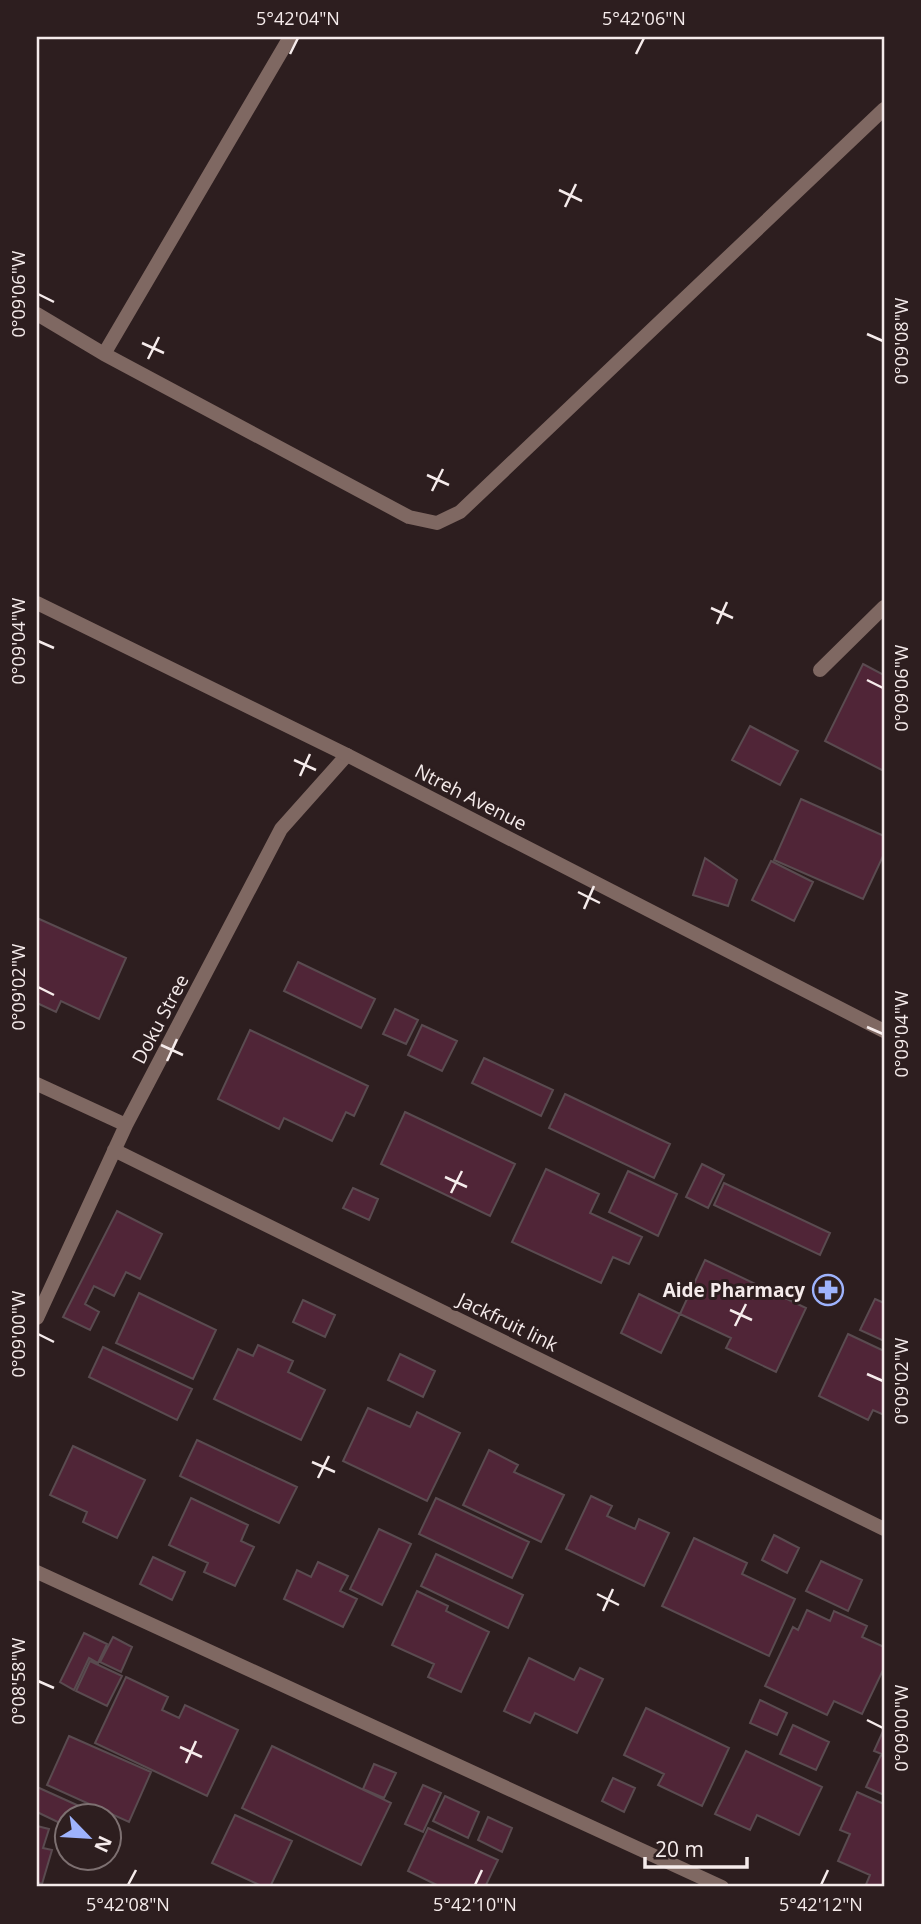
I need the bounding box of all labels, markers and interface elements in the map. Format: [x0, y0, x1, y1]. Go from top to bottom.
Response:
text: 5°42'04"N [256, 6, 340, 30]
text: 5°42'06"N [602, 6, 686, 30]
text: 0°09'06"W [6, 250, 30, 337]
text: 0°09'08"W [889, 297, 913, 384]
text: 0°09'04"W [6, 597, 30, 684]
text: 0°09'06"W [889, 644, 913, 731]
street label: Ntreh Avenue [411, 758, 531, 836]
text: 0°09'02"W [6, 943, 30, 1030]
street label: Doku Stree [125, 970, 195, 1068]
text: 0°09'04"W [889, 990, 913, 1077]
pharmacy icon: Aide Pharmacy [811, 1273, 845, 1307]
place label: Aide Pharmacy [663, 1277, 805, 1303]
street label: Jackfruit link [452, 1286, 562, 1357]
text: 0°09'00"W [6, 1290, 30, 1377]
text: 0°09'02"W [889, 1337, 913, 1424]
text: 0°08'58"W [6, 1637, 30, 1724]
text: 0°09'00"W [889, 1684, 913, 1771]
north arrow [52, 1801, 122, 1871]
scale bar [645, 1826, 746, 1870]
text: N [88, 1832, 118, 1857]
text: 20 m [655, 1835, 704, 1863]
text: 5°42'08"N [86, 1892, 170, 1916]
text: 5°42'10"N [433, 1892, 517, 1916]
text: 5°42'12"N [779, 1892, 863, 1916]

